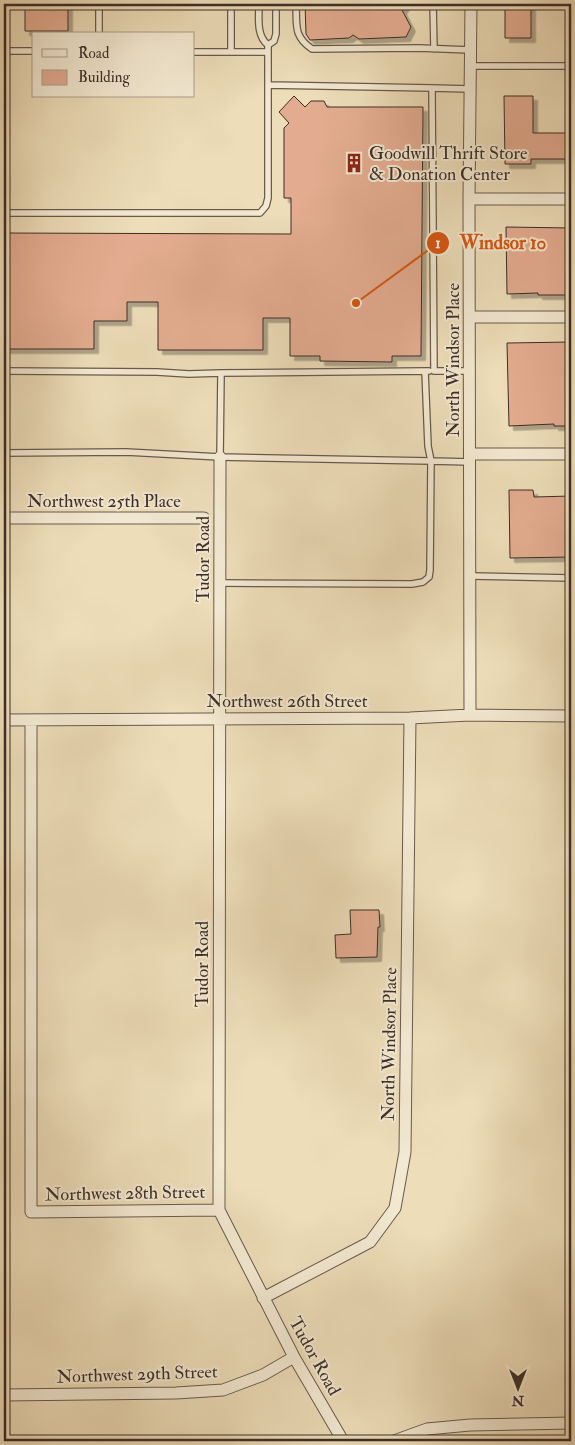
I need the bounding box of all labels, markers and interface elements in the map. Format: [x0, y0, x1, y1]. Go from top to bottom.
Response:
legend [32, 32, 195, 98]
text: Road [78, 44, 110, 63]
text: Building [78, 68, 130, 87]
place label: Goodwill Thrift Store & Donation Center [369, 142, 528, 186]
building icon: Goodwill Thrift Store & Donation Center [343, 152, 365, 174]
callout: Windsor 10 [425, 226, 557, 260]
text: Windsor 10 [459, 231, 547, 255]
text: 1 [435, 234, 441, 253]
street label: North Windsor Place [442, 283, 465, 437]
street label: Northwest 25th Place [27, 490, 181, 513]
street label: Tudor Road [192, 516, 215, 602]
street label: Northwest 26th Street [206, 690, 368, 713]
street label: Tudor Road [191, 921, 214, 1007]
street label: North Windsor Place [377, 966, 402, 1121]
street label: Northwest 28th Street [45, 1181, 206, 1206]
street label: Tudor Road [284, 1313, 346, 1400]
street label: Northwest 29th Street [56, 1360, 218, 1389]
north arrow [492, 1362, 542, 1412]
text: N [511, 1392, 525, 1409]

